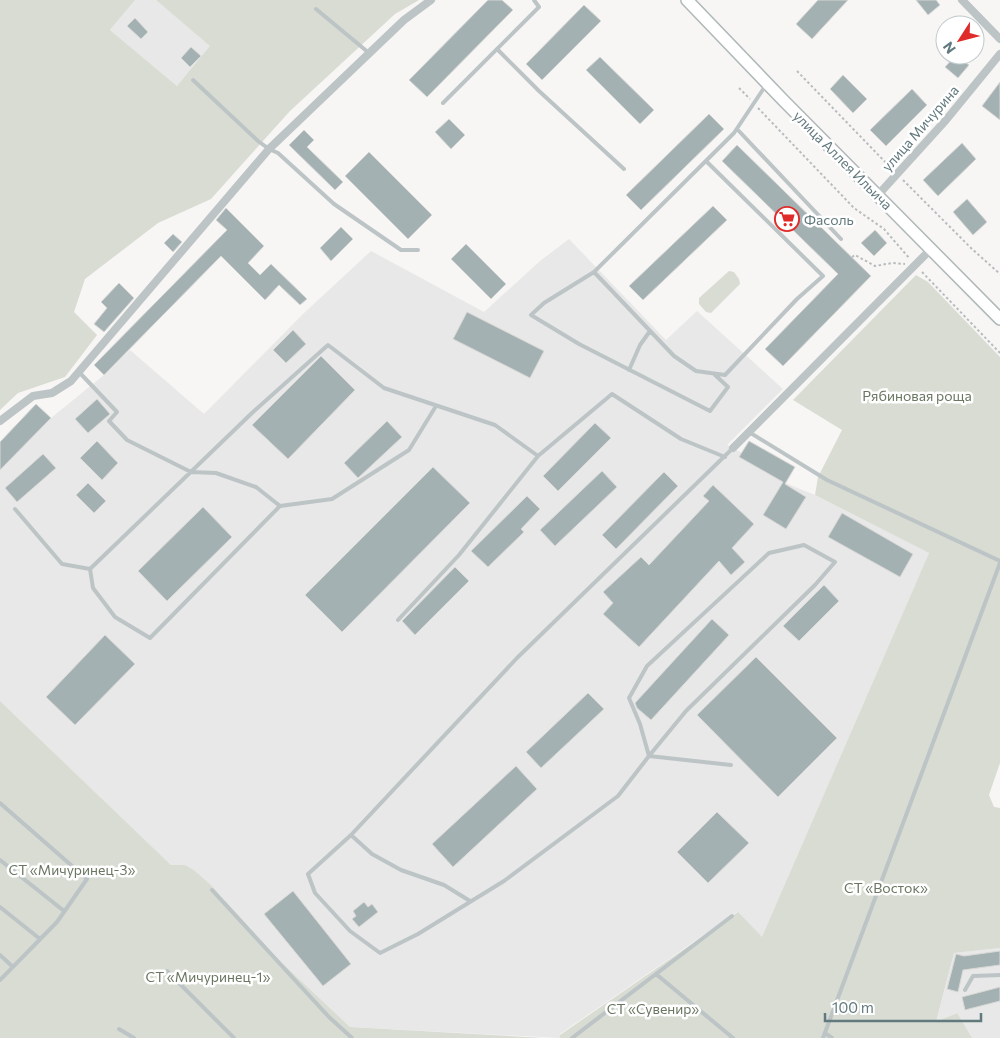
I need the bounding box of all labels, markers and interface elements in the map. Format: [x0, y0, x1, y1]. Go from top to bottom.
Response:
north arrow [935, 15, 985, 65]
text: N [939, 39, 959, 57]
street label: улица Мичурина [878, 81, 962, 175]
street label: улица Аллея Ильича [790, 107, 896, 213]
supermarket icon: Фасоль [774, 206, 800, 232]
place label: Фасоль [804, 211, 854, 228]
park label: Рябиновая роща [862, 387, 972, 404]
park label: СТ «Мичуринец-3» [9, 861, 135, 878]
park label: СТ «Восток» [844, 879, 928, 896]
park label: СТ «Мичуринец-1» [146, 968, 270, 985]
scale bar [825, 990, 981, 1022]
text: 100 m [832, 998, 874, 1016]
park label: СТ «Сувенир» [607, 1000, 699, 1017]

